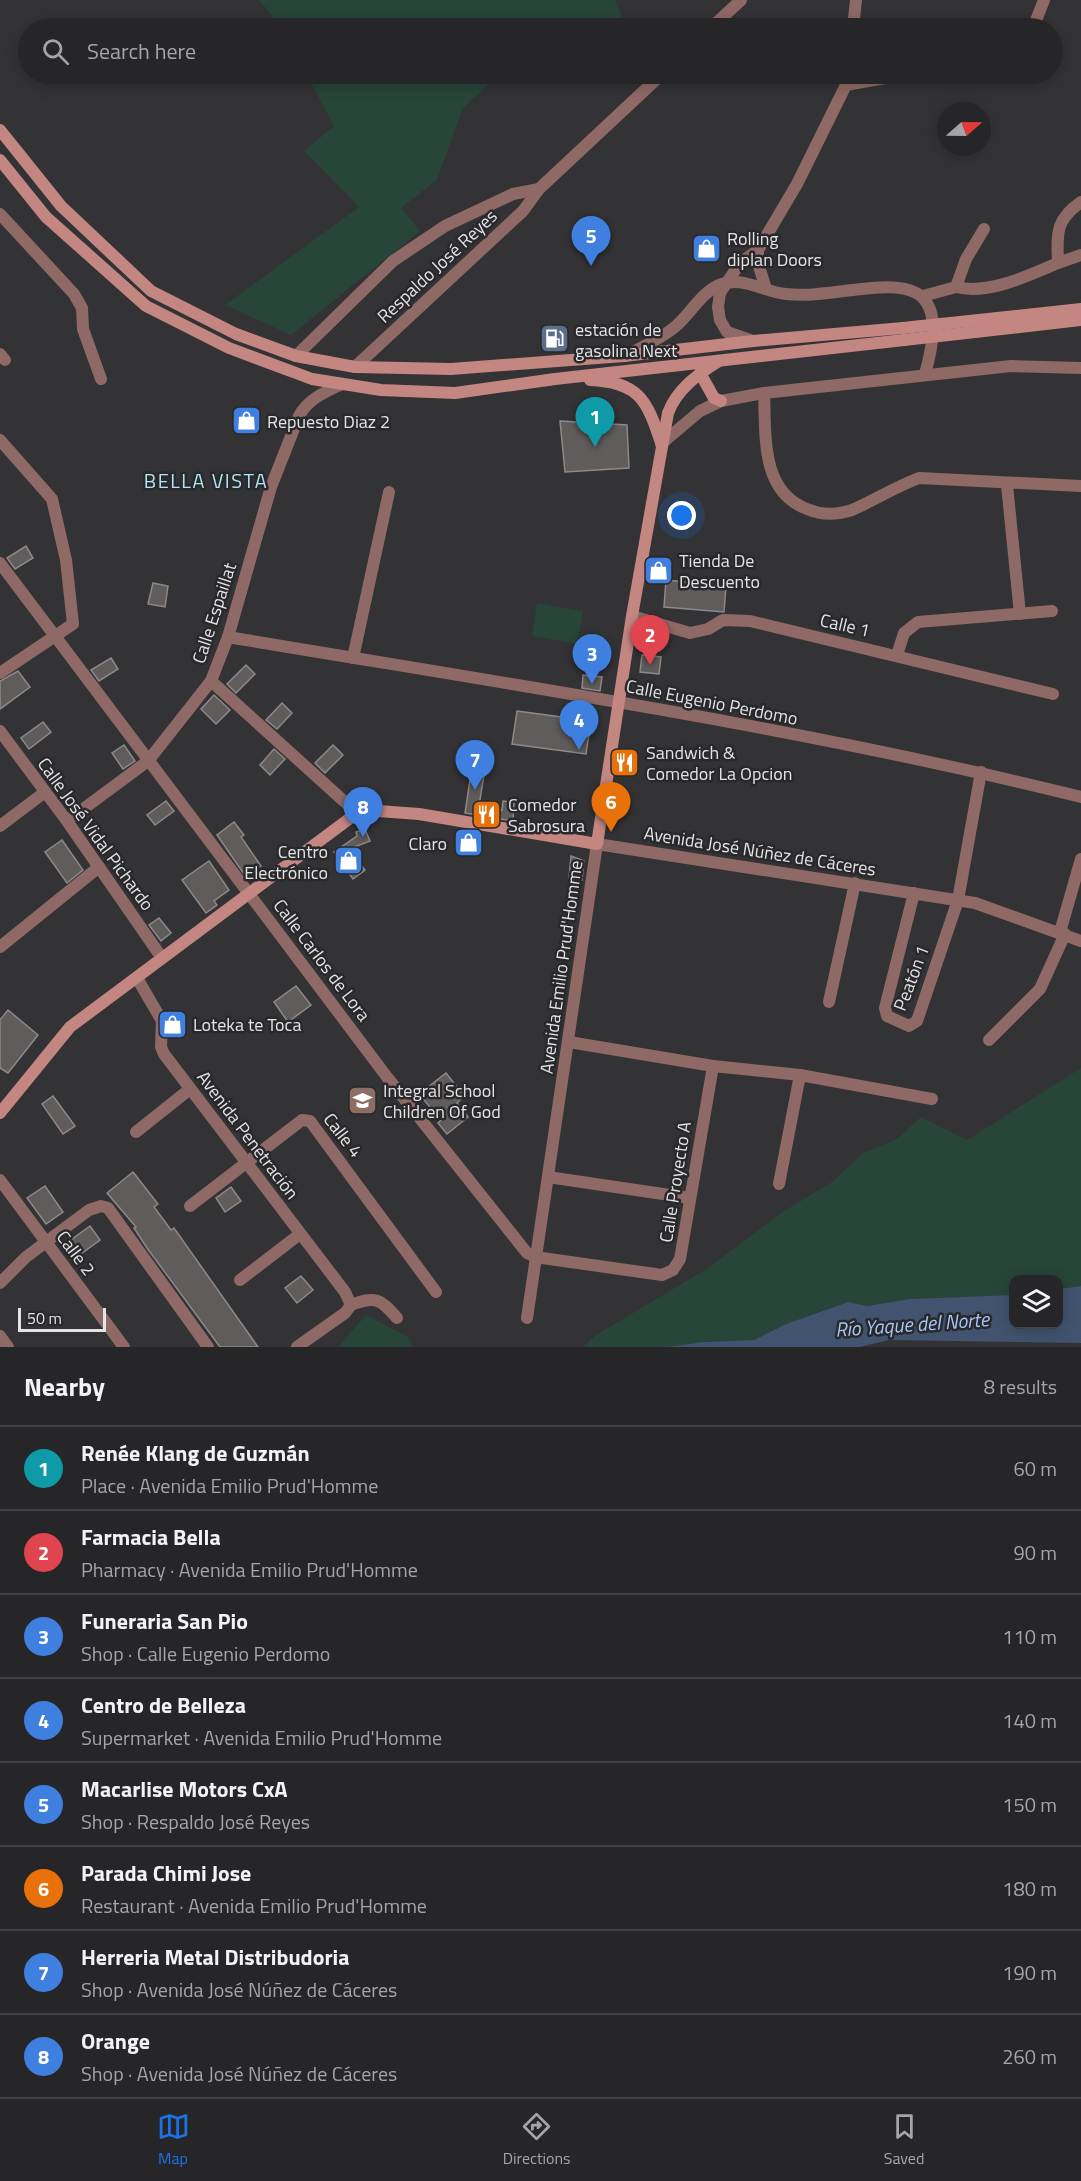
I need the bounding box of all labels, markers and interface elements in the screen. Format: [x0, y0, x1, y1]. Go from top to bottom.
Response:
search box [18, 18, 1063, 84]
text: Search here [87, 34, 196, 68]
icon: search [39, 35, 72, 68]
north arrow [937, 102, 991, 156]
street label: Respaldo José Reyes [371, 203, 503, 329]
pin: 5 [572, 216, 610, 266]
place label: Rolling diplan Doors [727, 225, 822, 273]
shop icon: Rolling diplan Doors [690, 232, 722, 264]
place label: estación de gasolina Next [575, 316, 678, 364]
fuel station icon: estación de gasolina Next [538, 323, 570, 355]
pin: 1 [576, 398, 614, 447]
shop icon: Repuesto Diaz 2 [230, 405, 262, 437]
place label: Repuesto Diaz 2 [267, 408, 390, 435]
district label: BELLA VISTA [144, 465, 268, 496]
your location [667, 501, 696, 530]
place label: Tienda De Descuento [679, 547, 760, 595]
shop icon: Tienda De Descuento [642, 554, 674, 586]
street label: Calle Espaillat [185, 558, 243, 667]
street label: Calle 1 [817, 606, 873, 644]
pin: 2 [630, 616, 670, 665]
pin: 3 [572, 634, 612, 684]
street label: Calle Eugenio Perdomo [624, 672, 800, 732]
pin: 4 [560, 700, 598, 750]
place label: Sandwich & Comedor La Opcion [646, 739, 792, 787]
pin: 7 [456, 740, 494, 790]
restaurant icon: Sandwich & Comedor La Opcion [609, 746, 641, 778]
street label: Calle José Vidal Pichardo [31, 752, 161, 916]
pin: 6 [592, 782, 630, 832]
pin: 8 [344, 788, 382, 837]
place label: Comedor Sabrosura [508, 791, 585, 839]
restaurant icon: Comedor Sabrosura [471, 798, 503, 830]
street label: Avenida José Núñez de Cáceres [642, 819, 878, 883]
shop icon: Claro [452, 827, 484, 859]
place label: Claro [408, 830, 447, 857]
place label: Centro Electrónico [244, 838, 328, 886]
shop icon: Centro Electrónico [333, 845, 365, 877]
street label: Avenida Emilio Prud'Homme [533, 859, 589, 1075]
street label: Calle Carlos de Lora [267, 893, 377, 1027]
street label: Peatón 1 [886, 941, 936, 1015]
shop icon: Loteka te Toca [156, 1008, 188, 1040]
place label: Loteka te Toca [193, 1011, 302, 1038]
street label: Avenida Penetración [191, 1065, 305, 1205]
place label: Integral School Children Of God [383, 1077, 501, 1125]
school or university icon: Integral School Children Of God [346, 1084, 378, 1116]
street label: Calle 4 [317, 1107, 369, 1163]
street label: Calle Proyecto A [652, 1119, 698, 1244]
street label: Calle 2 [50, 1225, 102, 1281]
map controls [1009, 1275, 1063, 1329]
button: layers [1009, 1275, 1063, 1329]
water label: Río Yaque del Norte [834, 1303, 992, 1345]
scale bar [18, 1305, 106, 1332]
text: 50 m [27, 1306, 62, 1330]
text: Nearby [24, 1367, 105, 1406]
text: 8 results [984, 1371, 1057, 1402]
text: Renée Klang de Guzmán [81, 1436, 310, 1470]
text: 1 [38, 1453, 49, 1484]
text: 60 m [1013, 1453, 1057, 1484]
text: Place · Avenida Emilio Prud'Homme [81, 1470, 378, 1501]
text: Farmacia Bella [81, 1520, 221, 1554]
text: 2 [38, 1537, 49, 1568]
text: 90 m [1013, 1537, 1057, 1568]
text: Pharmacy · Avenida Emilio Prud'Homme [81, 1554, 418, 1585]
text: Funeraria San Pio [81, 1604, 248, 1638]
text: 3 [38, 1621, 49, 1652]
text: 110 m [1002, 1621, 1057, 1652]
text: Shop · Calle Eugenio Perdomo [81, 1638, 330, 1669]
text: Centro de Belleza [81, 1688, 246, 1722]
text: 4 [38, 1705, 49, 1736]
text: 140 m [1002, 1705, 1057, 1736]
text: Supermarket · Avenida Emilio Prud'Homme [81, 1722, 442, 1753]
text: Macarlise Motors CxA [81, 1772, 288, 1806]
text: 5 [38, 1789, 49, 1820]
text: 150 m [1002, 1789, 1057, 1820]
text: Shop · Respaldo José Reyes [81, 1806, 310, 1837]
text: Parada Chimi Jose [81, 1856, 251, 1890]
text: 6 [38, 1873, 49, 1904]
text: 180 m [1002, 1873, 1057, 1904]
text: Restaurant · Avenida Emilio Prud'Homme [81, 1890, 427, 1921]
text: Herreria Metal Distribudoria [81, 1940, 350, 1974]
text: 7 [38, 1957, 49, 1988]
text: 190 m [1002, 1957, 1057, 1988]
text: Shop · Avenida José Núñez de Cáceres [81, 1974, 397, 2005]
text: Orange [81, 2024, 150, 2058]
text: 8 [38, 2041, 49, 2072]
text: 260 m [1002, 2041, 1057, 2072]
text: Shop · Avenida José Núñez de Cáceres [81, 2058, 397, 2089]
tab: Map [157, 2110, 190, 2170]
tab: Directions [503, 2110, 571, 2170]
tab: Saved [884, 2110, 924, 2170]

